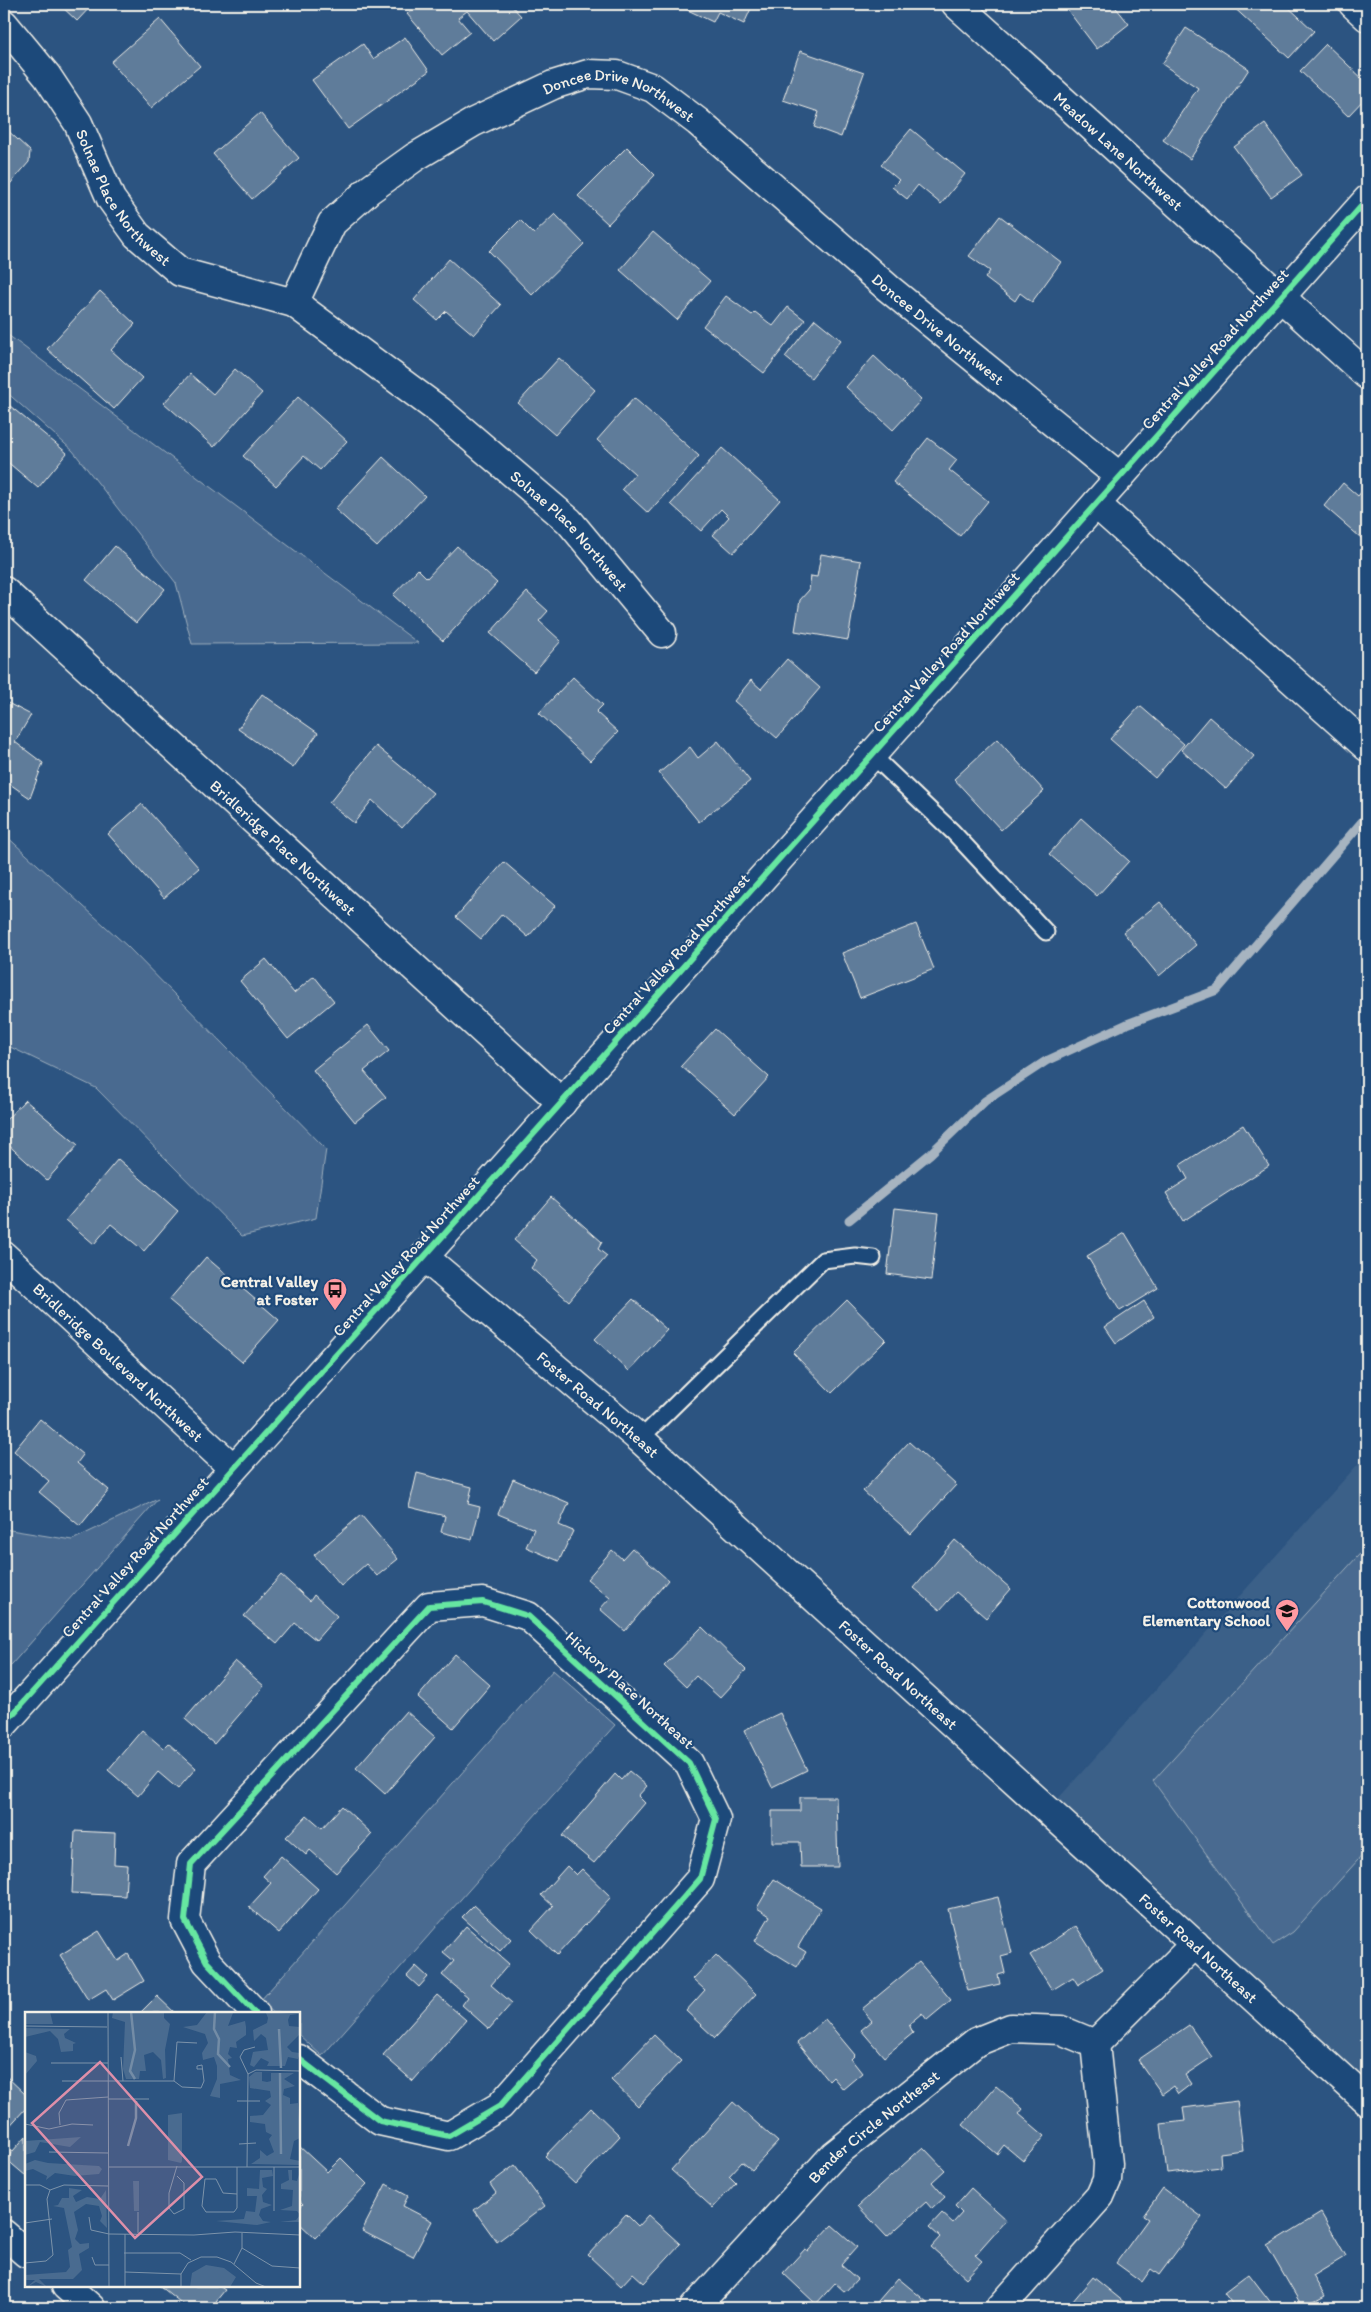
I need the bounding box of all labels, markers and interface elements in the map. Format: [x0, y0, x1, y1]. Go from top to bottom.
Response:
street label: Doncee Drive Northwest [539, 64, 699, 126]
street label: Meadow Lane Northwest [1050, 87, 1187, 214]
street label: Solnae Place Northwest [72, 126, 175, 269]
street label: Central Valley Road Northwest [1138, 265, 1292, 433]
street label: Doncee Drive Northwest [868, 269, 1008, 388]
street label: Solnae Place Northwest [507, 466, 632, 595]
street label: Central Valley Road Northwest [869, 568, 1023, 736]
street label: Bridleridge Place Northwest [206, 776, 360, 919]
street label: Central Valley Road Northwest [599, 870, 753, 1038]
street label: Central Valley Road Northwest [329, 1172, 483, 1340]
place label: Central Valley at Foster [221, 1272, 319, 1309]
bus stop icon: Central Valley at Foster [322, 1277, 348, 1311]
street label: Bridleridge Boulevard Northwest [29, 1279, 208, 1445]
street label: Foster Road Northeast [533, 1347, 663, 1461]
street label: Central Valley Road Northwest [58, 1473, 212, 1641]
place label: Cottonwood Elementary School [1142, 1593, 1270, 1631]
school or university icon: Cottonwood Elementary School [1274, 1598, 1300, 1632]
street label: Foster Road Northeast [835, 1615, 962, 1733]
street label: Hickory Place Northeast [562, 1627, 698, 1753]
street label: Foster Road Northeast [1135, 1889, 1262, 2007]
inset map [25, 2012, 300, 2287]
street label: Bender Circle Northeast [804, 2066, 943, 2187]

